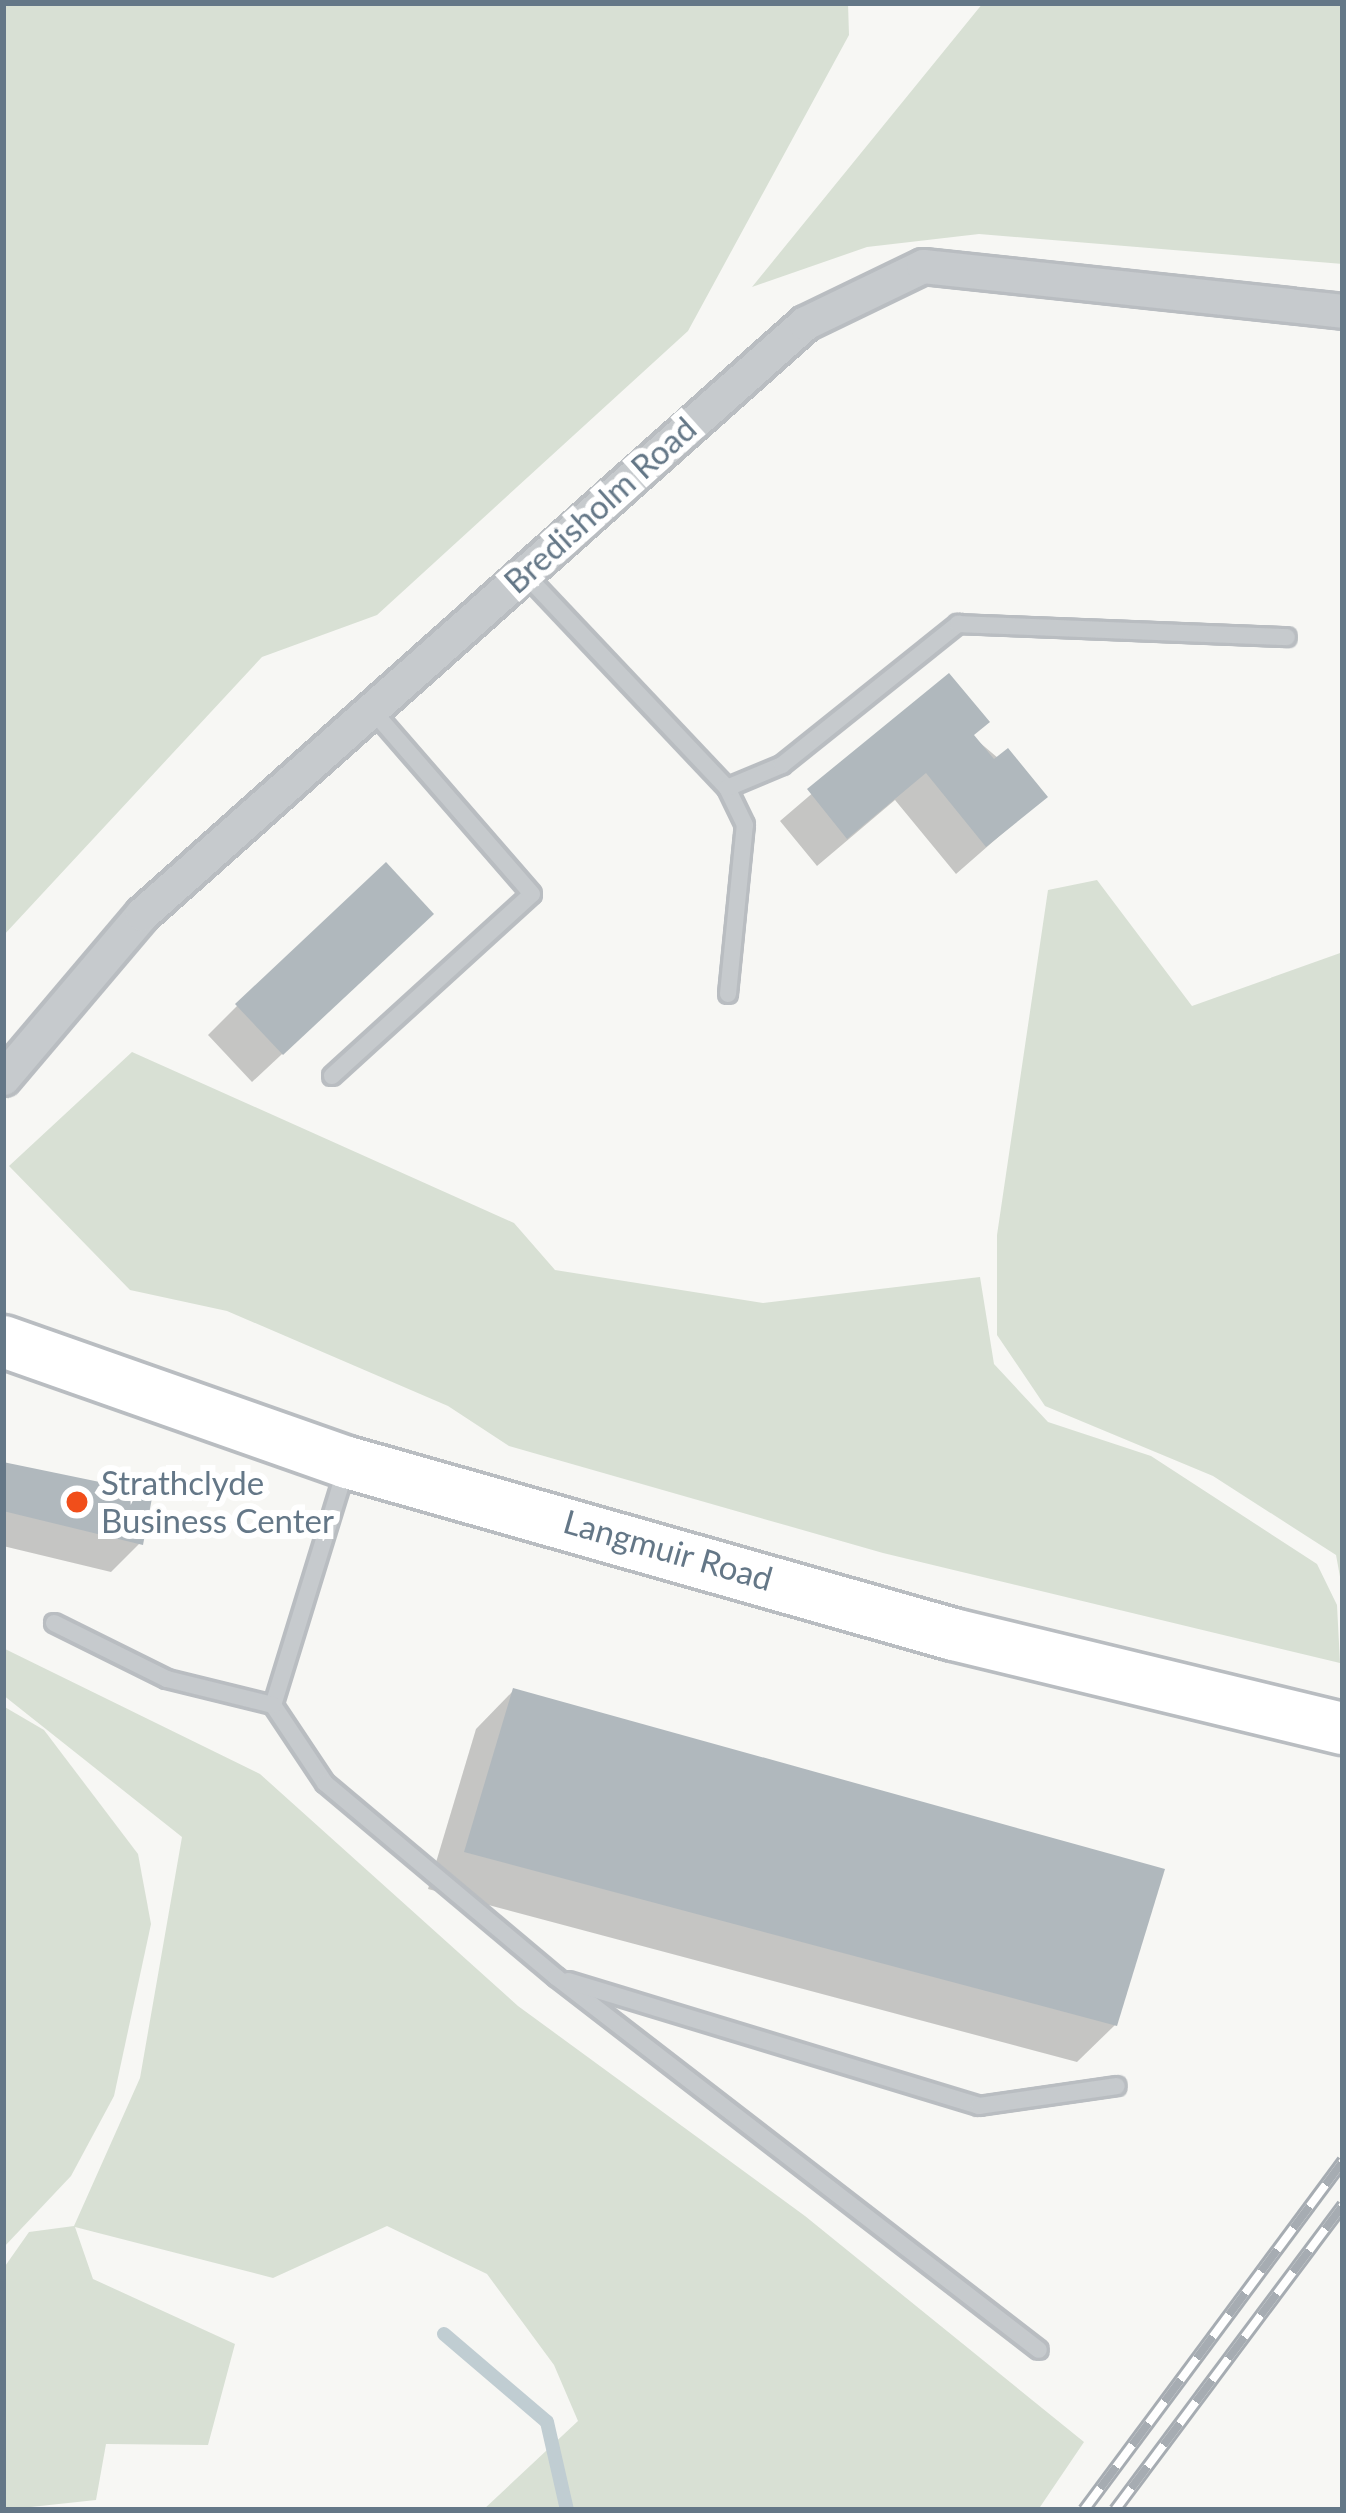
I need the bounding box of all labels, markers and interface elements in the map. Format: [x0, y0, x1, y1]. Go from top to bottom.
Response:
street label: Bredisholm Road [496, 409, 704, 601]
place label: Strathclyde Business Center [101, 1463, 334, 1541]
marker: Strathclyde Business Center [64, 1489, 90, 1515]
street label: Langmuir Road [559, 1501, 777, 1599]

